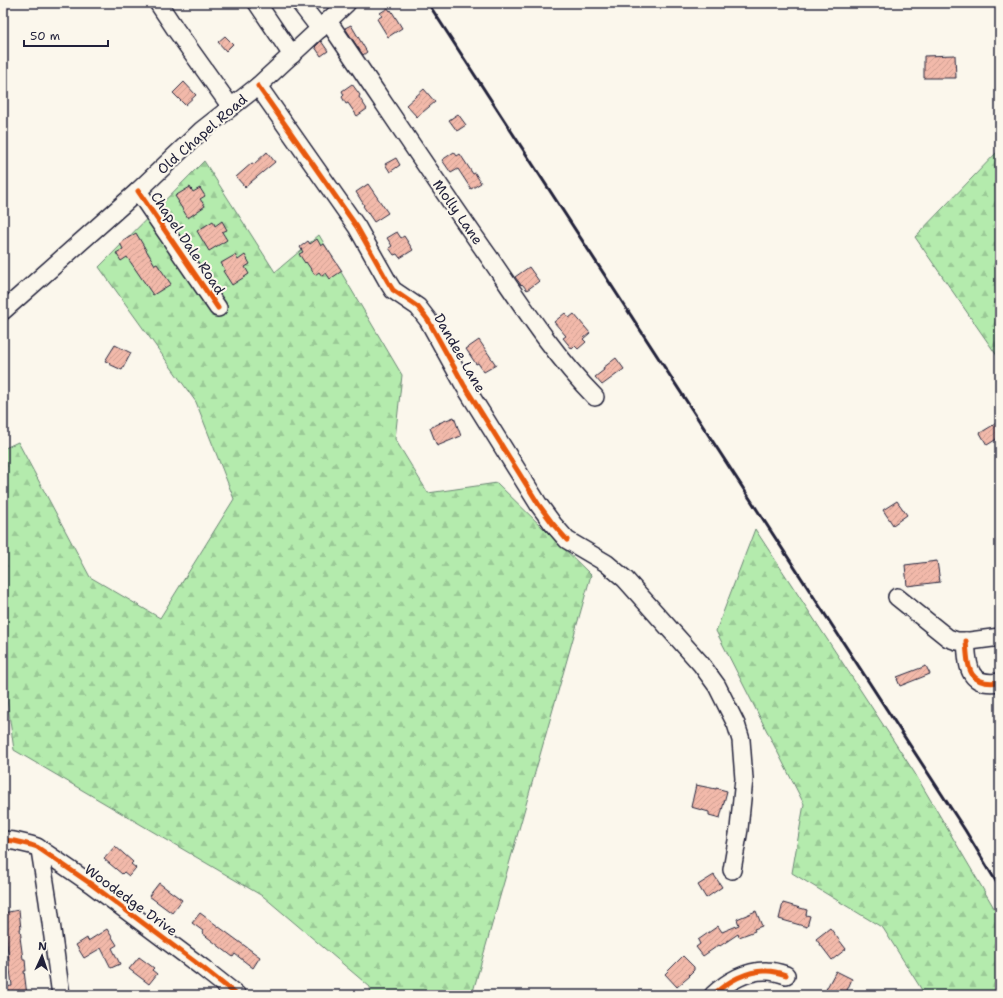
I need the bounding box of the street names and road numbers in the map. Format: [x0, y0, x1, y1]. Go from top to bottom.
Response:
street label: Old Chapel Road [153, 90, 251, 178]
street label: Molly Lane [429, 176, 487, 248]
street label: Chapel Dale Road [147, 188, 229, 298]
street label: Dandee Lane [430, 310, 490, 396]
street label: Woodedge Drive [81, 860, 181, 940]

